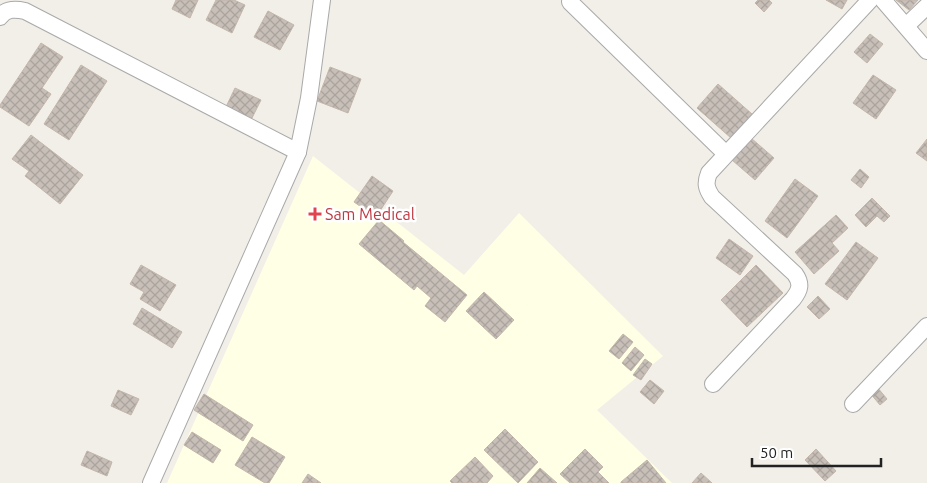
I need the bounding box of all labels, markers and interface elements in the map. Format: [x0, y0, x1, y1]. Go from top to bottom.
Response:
place label: Sam Medical [325, 205, 415, 223]
marker: Sam Medical [309, 208, 321, 220]
scale bar [752, 436, 881, 468]
text: 50 m [760, 444, 793, 461]

